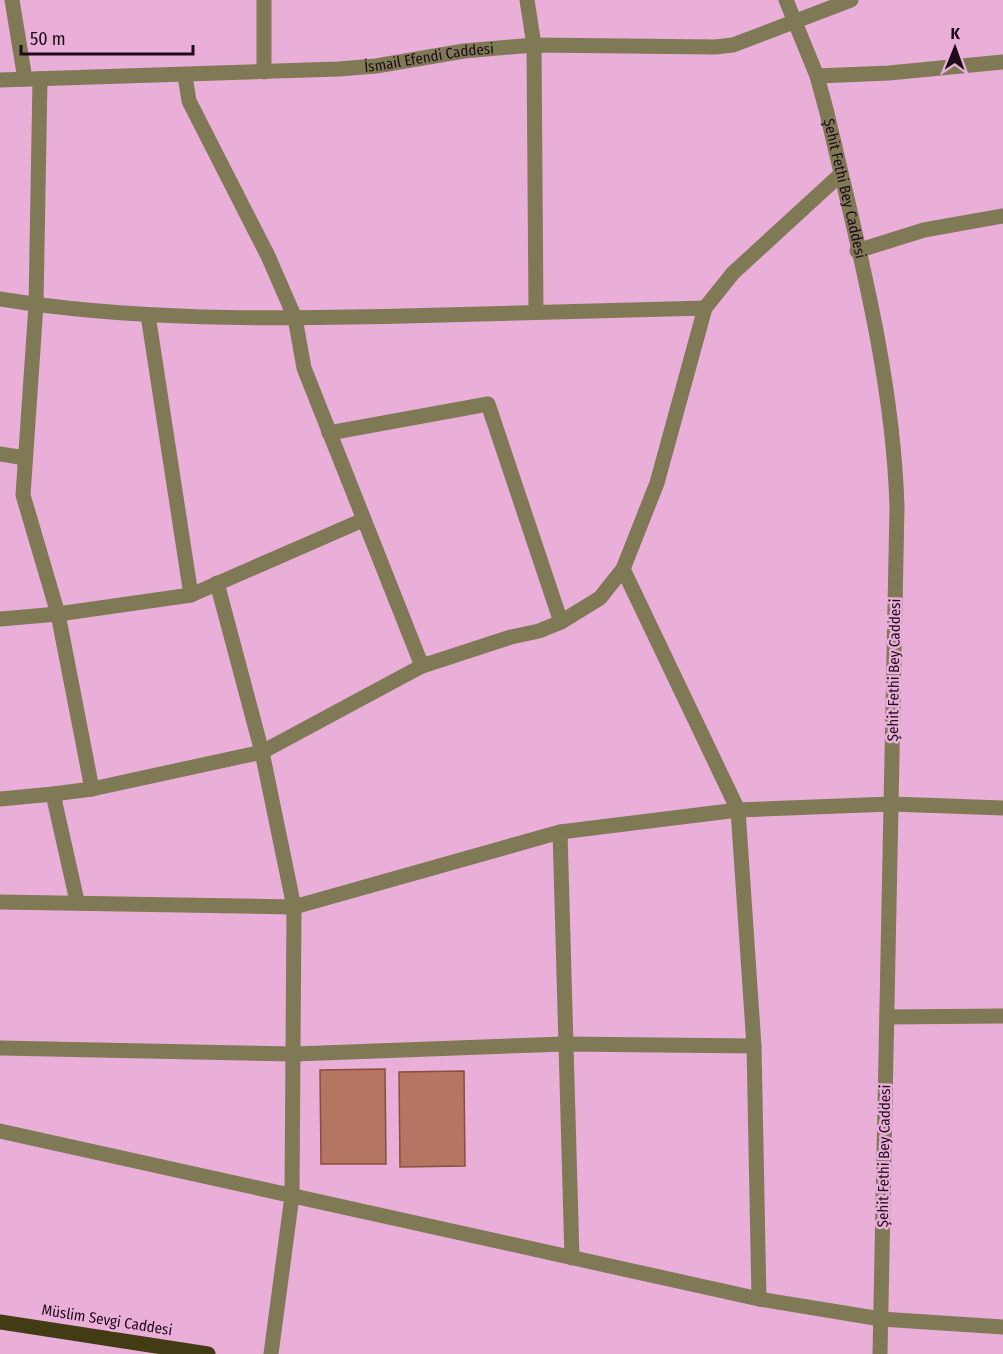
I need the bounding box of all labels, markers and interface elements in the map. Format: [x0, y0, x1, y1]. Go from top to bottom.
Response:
scale bar [21, 18, 194, 56]
north arrow [925, 18, 985, 78]
text: K [950, 24, 961, 43]
text: 50 m [30, 28, 66, 50]
street label: İsmail Efendi Caddesi [364, 39, 495, 76]
street label: Şehit Fethi Bey Caddesi [820, 117, 870, 260]
street label: Şehit Fethi Bey Caddesi [884, 598, 904, 742]
street label: Şehit Fethi Bey Caddesi [874, 1084, 894, 1228]
street label: Müslim Sevgi Caddesi [40, 1301, 174, 1339]

